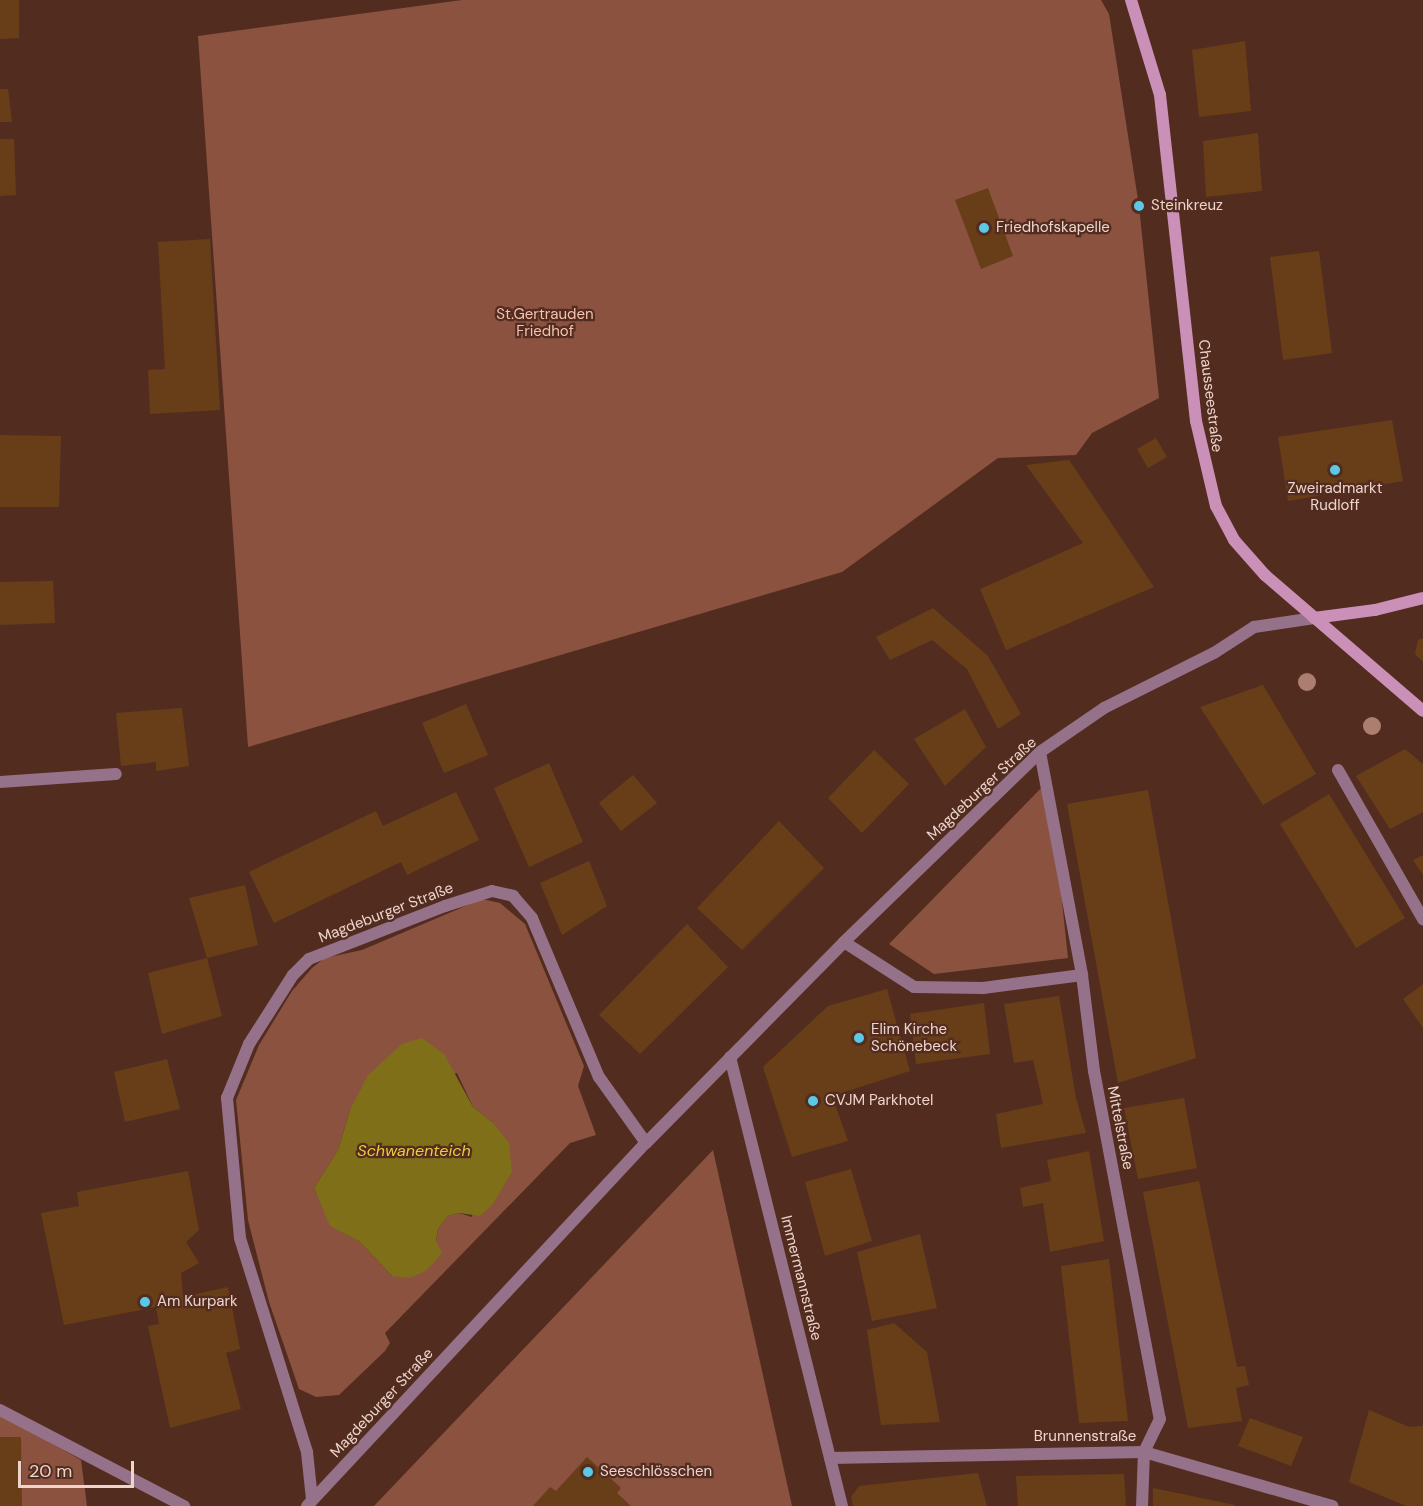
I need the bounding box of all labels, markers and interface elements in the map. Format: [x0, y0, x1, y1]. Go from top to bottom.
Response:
place label: Steinkreuz [1151, 197, 1223, 215]
marker: Steinkreuz [1132, 199, 1146, 213]
place label: Friedhofskapelle [996, 219, 1110, 237]
marker: Friedhofskapelle [977, 221, 991, 235]
park label: St.Gertrauden Friedhof [496, 305, 594, 340]
street label: Chausseestraße [1194, 339, 1226, 453]
marker: Zweiradmarkt Rudloff [1328, 463, 1342, 477]
place label: Zweiradmarkt Rudloff [1287, 479, 1383, 514]
street label: Magdeburger Straße [924, 734, 1040, 844]
street label: Magdeburger Straße [316, 879, 456, 947]
place label: Elim Kirche Schönebeck [871, 1020, 957, 1055]
marker: Elim Kirche Schönebeck [852, 1031, 866, 1045]
street label: Mittelstraße [1103, 1085, 1137, 1171]
place label: CVJM Parkhotel [825, 1092, 933, 1110]
marker: CVJM Parkhotel [806, 1094, 820, 1108]
water label: Schwanenteich [357, 1141, 471, 1161]
street label: Immermannstraße [777, 1214, 825, 1342]
place label: Am Kurpark [157, 1293, 238, 1311]
marker: Am Kurpark [138, 1295, 152, 1309]
street label: Magdeburger Straße [327, 1345, 437, 1461]
street label: Brunnenstraße [1034, 1428, 1136, 1446]
scale bar [21, 1449, 136, 1487]
text: 20 m [29, 1459, 72, 1483]
place label: Seeschlösschen [600, 1463, 712, 1481]
marker: Seeschlösschen [581, 1465, 595, 1479]

